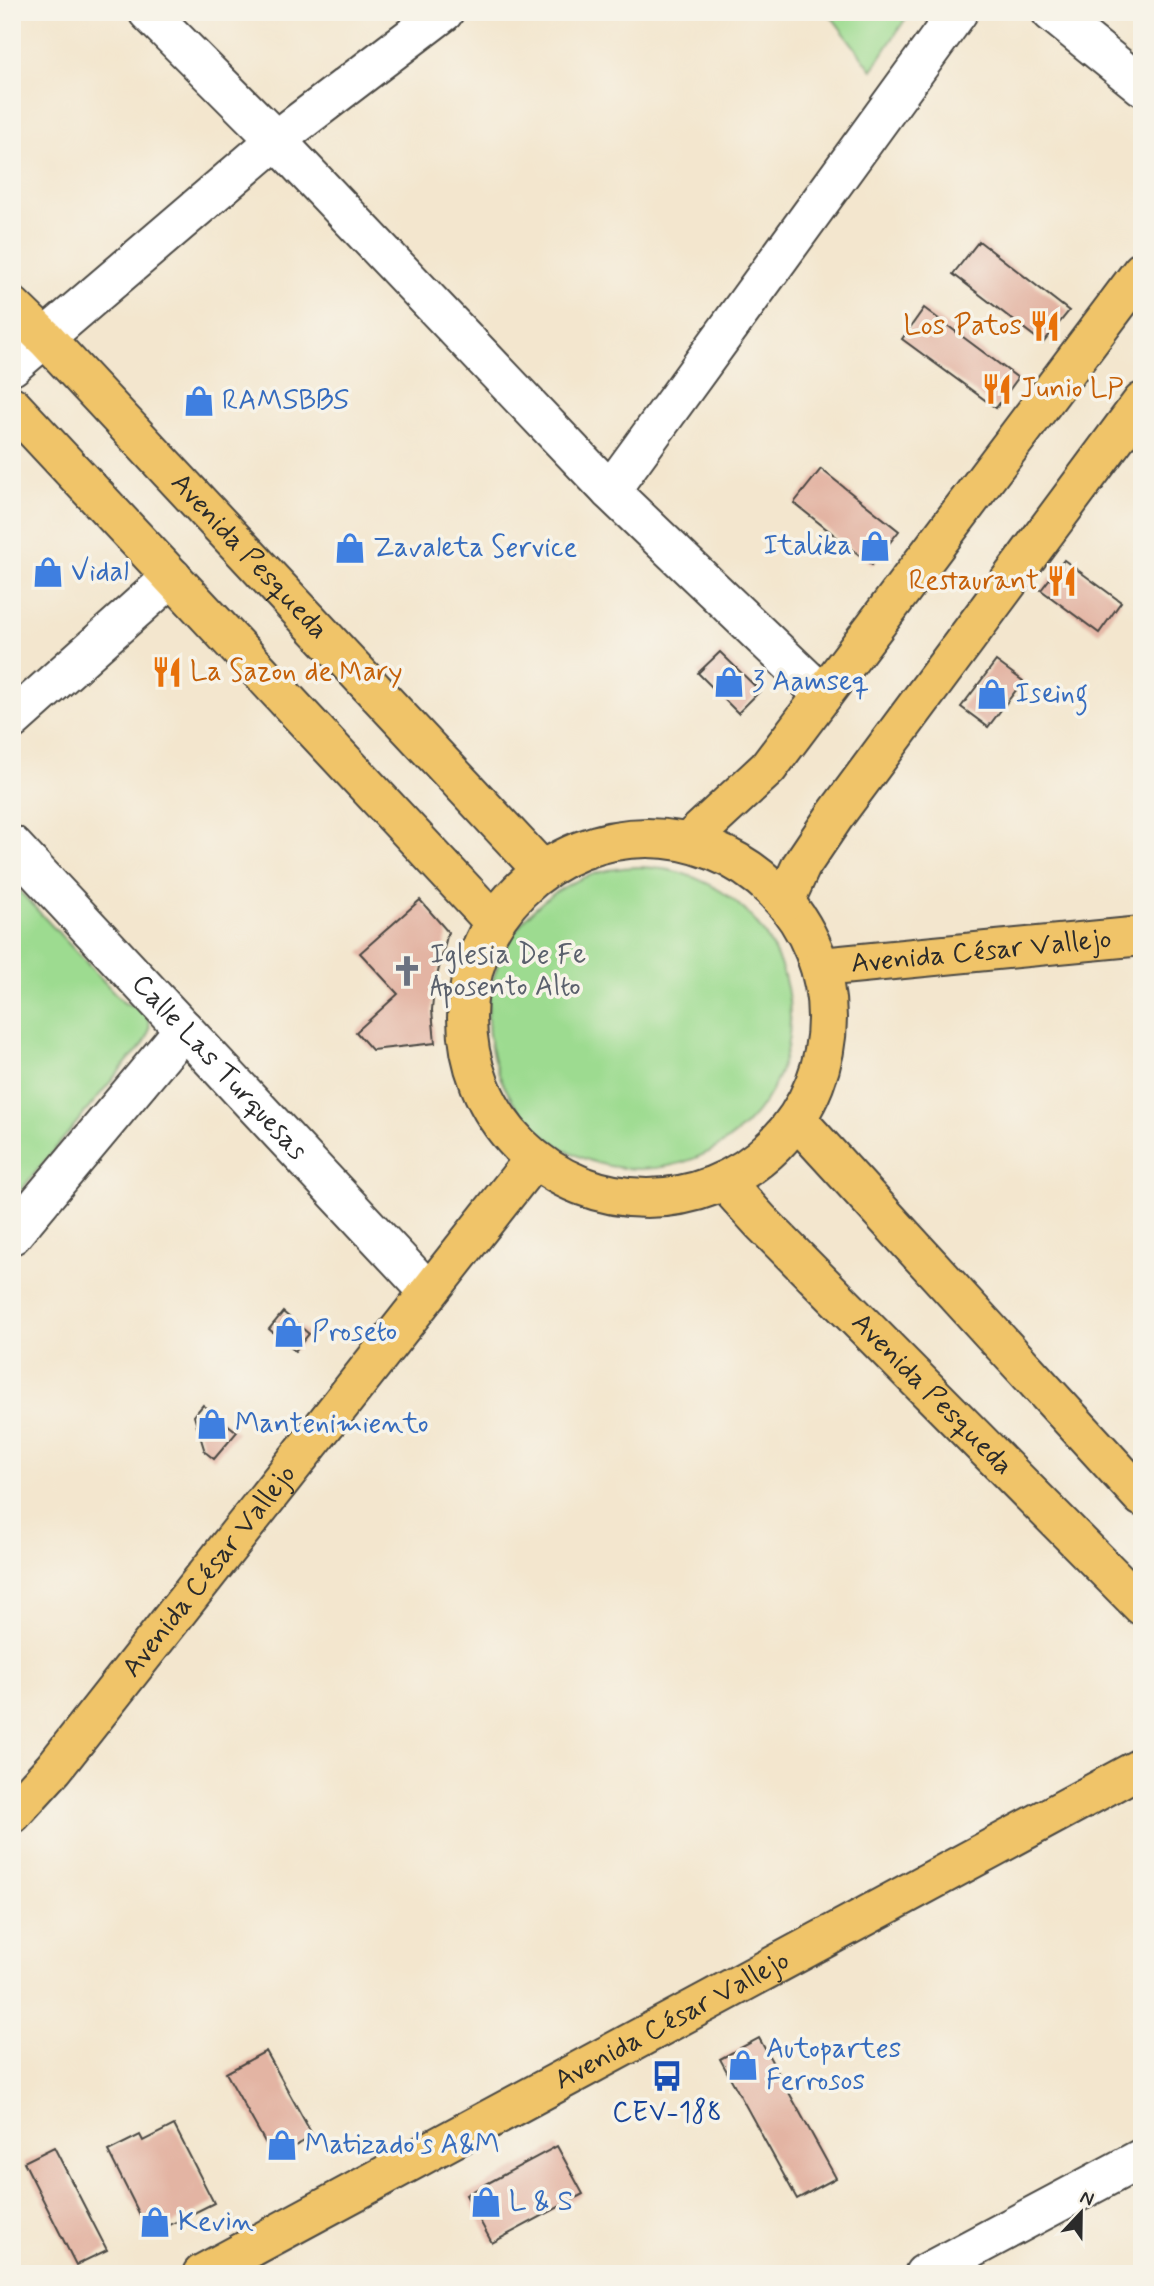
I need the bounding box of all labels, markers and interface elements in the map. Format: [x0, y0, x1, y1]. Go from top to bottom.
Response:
place label: Los Patos [903, 308, 1022, 345]
restaurant icon: Los Patos [1028, 309, 1062, 343]
place label: Junio LP [1020, 371, 1123, 408]
restaurant icon: Junio LP [980, 372, 1014, 406]
place label: RAMSBBS [222, 383, 349, 420]
shop icon: RAMSBBS [182, 384, 216, 418]
street label: Avenida Pesqueda [162, 465, 336, 648]
place label: Italika [763, 528, 852, 565]
shop icon: Italika [858, 529, 892, 563]
place label: Zavaleta Service [373, 530, 577, 567]
shop icon: Zavaleta Service [333, 531, 367, 565]
place label: Vidal [71, 554, 129, 591]
shop icon: Vidal [31, 555, 65, 589]
place label: Restaurant [909, 563, 1039, 600]
restaurant icon: Restaurant [1045, 564, 1079, 598]
place label: La Sazon de Mary [190, 654, 403, 691]
restaurant icon: La Sazon de Mary [150, 655, 184, 689]
place label: 3 Aamseq [752, 664, 869, 701]
shop icon: 3 Aamseq [712, 665, 746, 699]
place label: Iseing [1015, 676, 1088, 716]
shop icon: Iseing [975, 677, 1009, 711]
street label: Avenida César Vallejo [849, 921, 1113, 983]
place label: Iglesia De Fe Aposento Alto [430, 937, 586, 1009]
church icon: Iglesia De Fe Aposento Alto [390, 954, 424, 988]
street label: Calle Las Turquesas [123, 966, 315, 1168]
street label: Avenida Pesqueda [843, 1305, 1021, 1484]
place label: Proseto [312, 1314, 397, 1351]
shop icon: Proseto [272, 1315, 306, 1349]
place label: Mantenimiento [235, 1406, 428, 1443]
shop icon: Mantenimiento [195, 1407, 229, 1441]
street label: Avenida César Vallejo [114, 1457, 305, 1685]
street label: Avenida César Vallejo [548, 1942, 796, 2099]
place label: Autopartes Ferrosos [766, 2031, 901, 2100]
shop icon: Autopartes Ferrosos [726, 2048, 760, 2082]
bus stop icon: CEV-188 [650, 2059, 684, 2093]
place label: CEV-188 [612, 2095, 722, 2132]
place label: Matizado's A&M [305, 2127, 500, 2164]
shop icon: Matizado's A&M [265, 2128, 299, 2162]
north arrow [1046, 2178, 1116, 2248]
place label: L & S [509, 2184, 573, 2221]
shop icon: L & S [469, 2185, 503, 2219]
text: N [1076, 2185, 1097, 2213]
place label: Kevin [178, 2204, 254, 2241]
shop icon: Kevin [138, 2205, 172, 2239]

